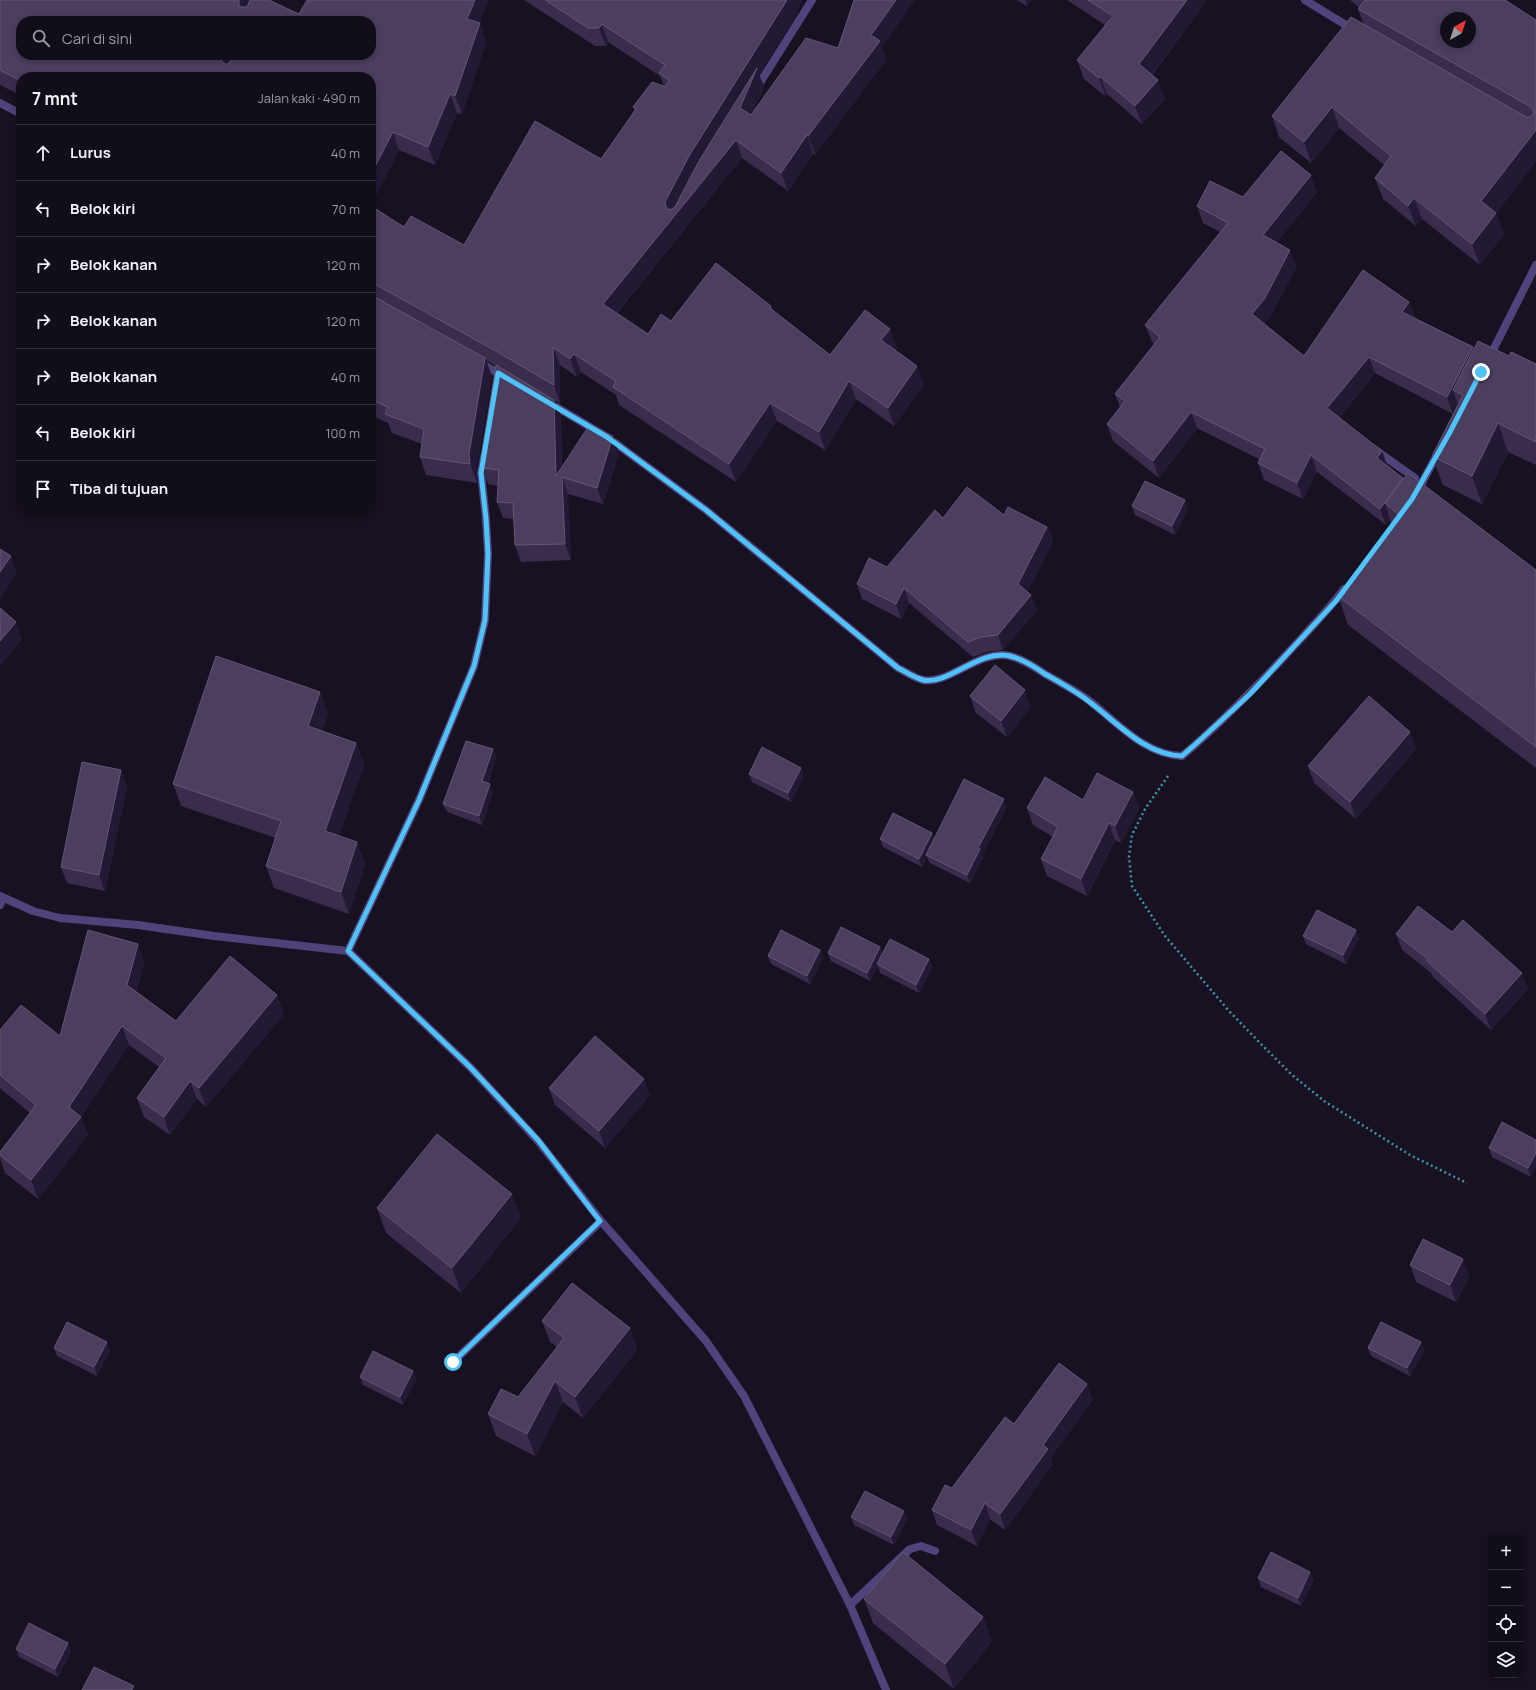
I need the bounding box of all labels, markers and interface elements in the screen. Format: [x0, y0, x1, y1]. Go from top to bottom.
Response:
north arrow [1440, 12, 1476, 48]
search box [16, 16, 376, 60]
icon: search [30, 27, 52, 49]
text: Cari di sini [62, 28, 132, 49]
text: 7 mnt [32, 87, 78, 110]
text: Jalan kaki · 490 m [258, 89, 360, 107]
icon: ahead [32, 142, 54, 164]
text: Lurus [70, 142, 111, 163]
text: 40 m [331, 144, 360, 162]
icon: left [32, 198, 54, 220]
text: Belok kiri [70, 198, 136, 219]
text: 70 m [332, 200, 360, 218]
icon: right [32, 254, 54, 276]
text: Belok kanan [70, 254, 157, 275]
text: 120 m [326, 256, 360, 274]
icon: right [32, 310, 54, 332]
text: Belok kanan [70, 310, 157, 331]
text: 120 m [326, 312, 360, 330]
route end [1472, 363, 1490, 381]
icon: right [32, 366, 54, 388]
text: Belok kanan [70, 366, 157, 387]
text: 40 m [331, 368, 360, 386]
icon: left [32, 422, 54, 444]
text: Belok kiri [70, 422, 136, 443]
text: 100 m [325, 424, 360, 442]
icon: arrive [32, 478, 54, 500]
text: Tiba di tujuan [70, 478, 168, 499]
route start [444, 1353, 462, 1371]
map controls [1488, 1534, 1524, 1678]
button: + [1488, 1534, 1524, 1570]
button: − [1488, 1570, 1524, 1606]
button: locate [1488, 1606, 1524, 1642]
button: layers [1488, 1642, 1524, 1678]

